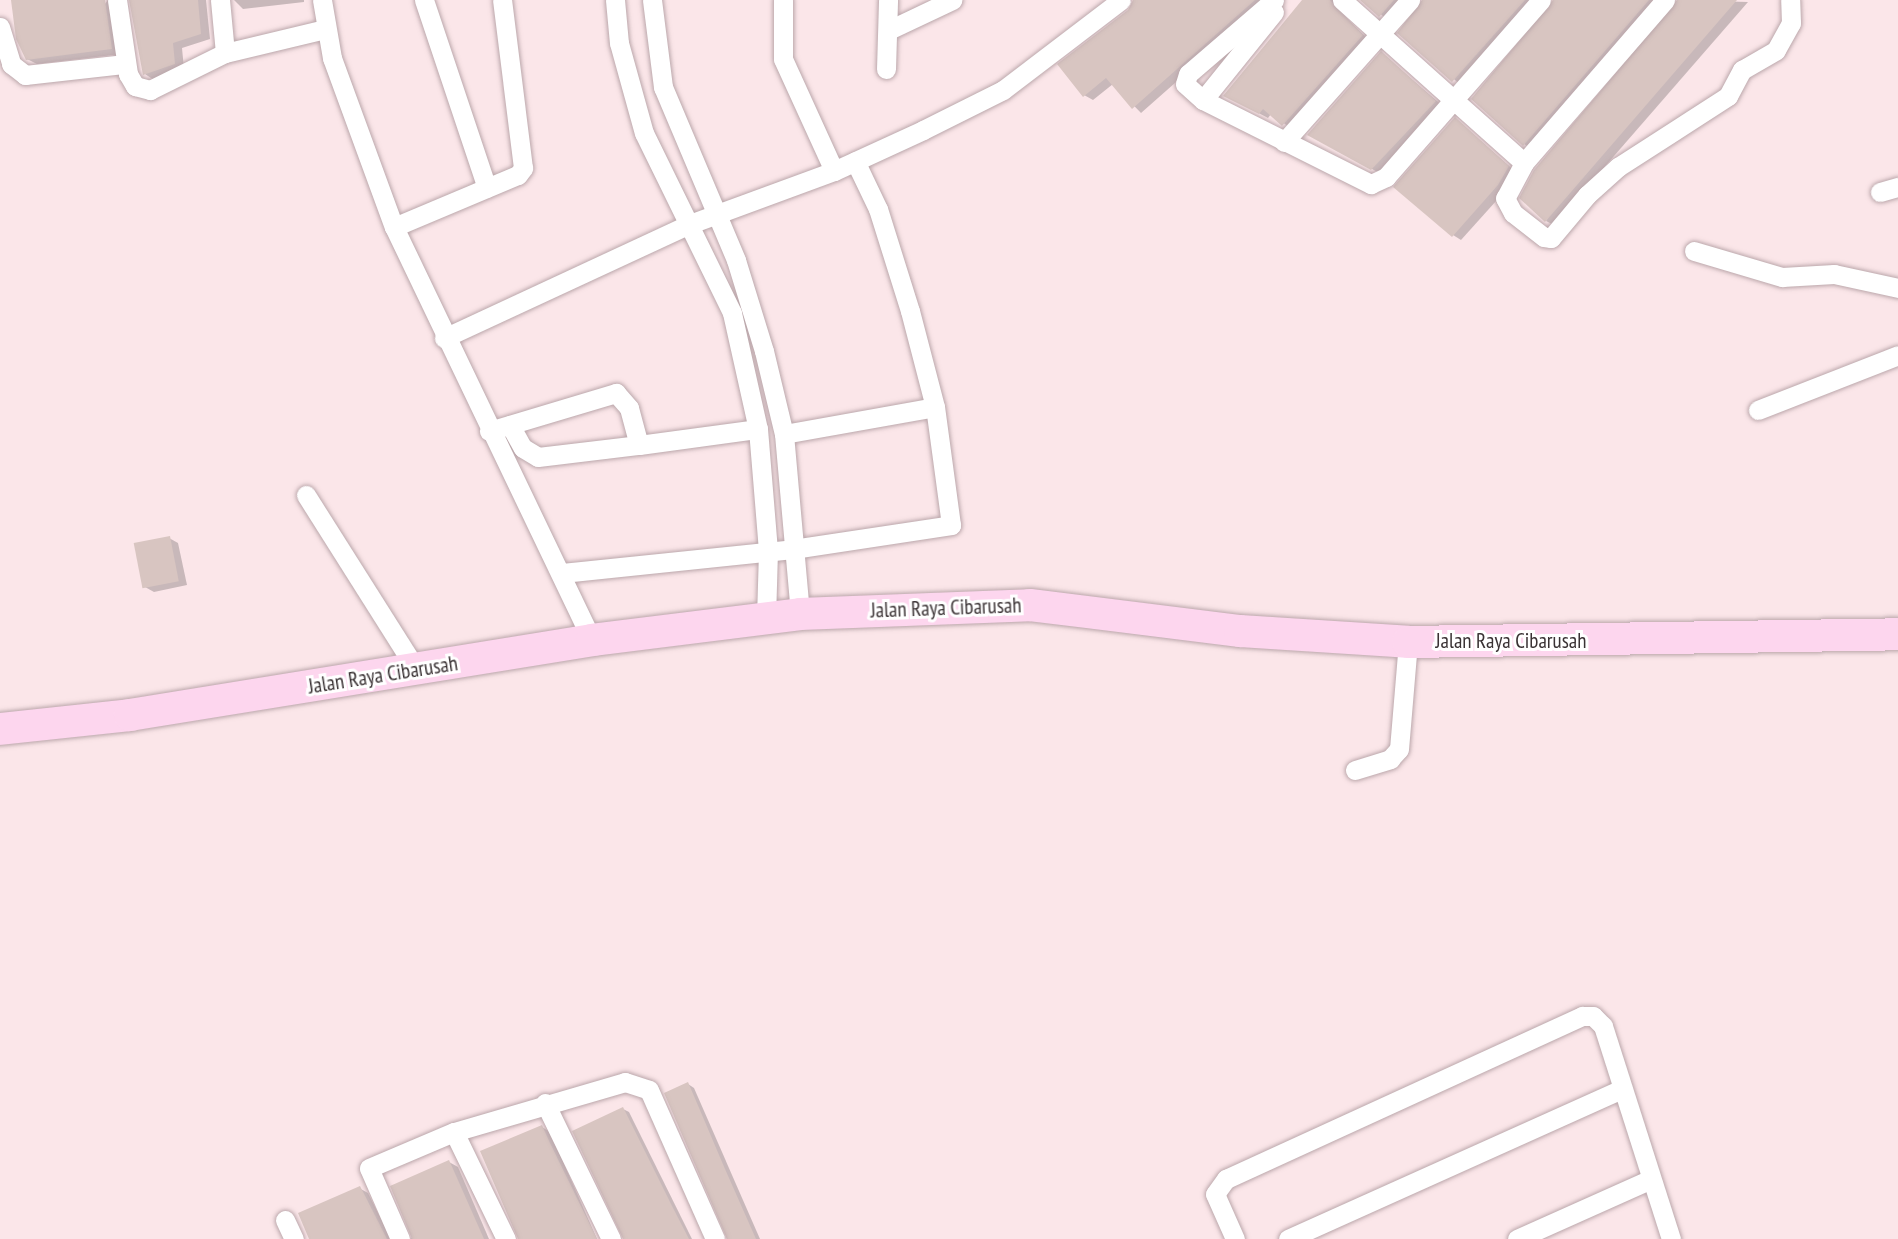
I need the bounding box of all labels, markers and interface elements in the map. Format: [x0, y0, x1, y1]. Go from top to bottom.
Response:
street label: Jalan Raya Cibarusah [870, 593, 1022, 623]
street label: Jalan Raya Cibarusah [1436, 628, 1586, 654]
street label: Jalan Raya Cibarusah [306, 651, 460, 699]

